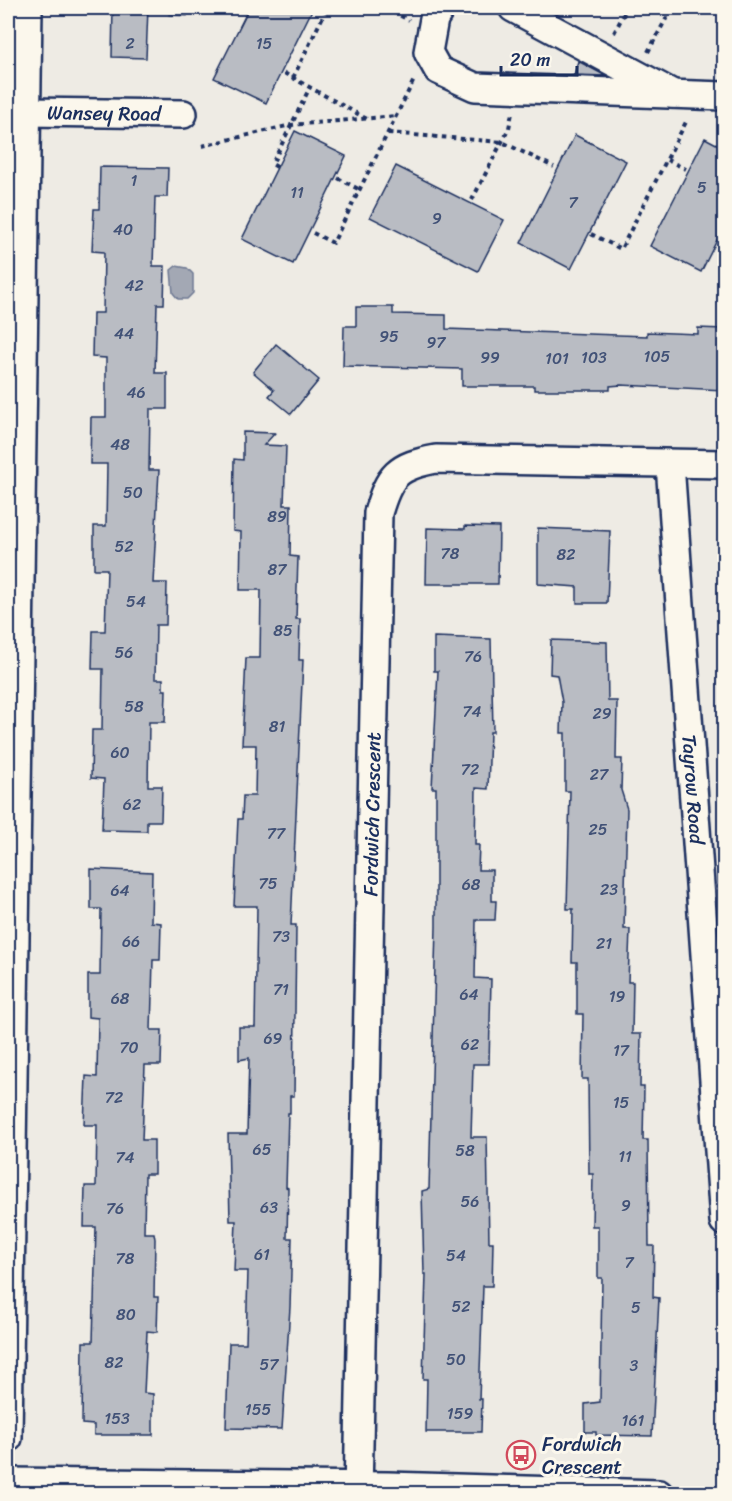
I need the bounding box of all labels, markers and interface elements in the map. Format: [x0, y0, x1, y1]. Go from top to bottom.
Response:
house number: 2 [125, 29, 135, 58]
house number: 15 [256, 29, 273, 58]
scale bar [501, 39, 578, 77]
text: 20 m [510, 44, 550, 76]
street label: Wansey Road [47, 95, 163, 132]
house number: 1 [131, 166, 138, 195]
house number: 5 [697, 173, 707, 202]
house number: 11 [290, 178, 304, 207]
house number: 7 [568, 188, 578, 217]
house number: 9 [432, 204, 442, 233]
house number: 40 [113, 215, 133, 244]
house number: 42 [124, 271, 144, 300]
house number: 44 [114, 319, 134, 348]
house number: 95 [379, 322, 399, 351]
house number: 97 [427, 328, 446, 357]
house number: 105 [644, 342, 671, 371]
house number: 99 [480, 343, 500, 372]
house number: 103 [581, 343, 607, 372]
house number: 101 [545, 344, 569, 373]
house number: 46 [126, 378, 146, 407]
house number: 48 [110, 430, 130, 459]
house number: 50 [123, 478, 143, 507]
house number: 89 [267, 502, 287, 531]
house number: 52 [114, 532, 134, 561]
house number: 78 [441, 539, 460, 568]
house number: 82 [557, 540, 575, 569]
house number: 87 [268, 555, 287, 584]
house number: 54 [126, 587, 146, 616]
house number: 85 [273, 616, 293, 645]
house number: 56 [115, 638, 133, 667]
house number: 76 [464, 642, 482, 671]
house number: 58 [124, 692, 144, 721]
house number: 74 [462, 697, 482, 726]
house number: 29 [592, 699, 612, 728]
house number: 81 [269, 712, 285, 741]
street label: Fordwich Crescent [353, 731, 392, 897]
street label: Tayrow Road [671, 733, 714, 847]
house number: 60 [110, 738, 130, 767]
house number: 72 [461, 755, 479, 784]
house number: 27 [590, 760, 609, 789]
house number: 62 [123, 790, 141, 819]
house number: 25 [588, 815, 608, 844]
house number: 77 [267, 819, 286, 848]
house number: 75 [259, 869, 278, 898]
house number: 68 [462, 870, 481, 899]
house number: 23 [600, 875, 618, 904]
house number: 64 [110, 876, 130, 905]
house number: 73 [272, 922, 290, 951]
house number: 66 [122, 927, 140, 956]
house number: 21 [596, 929, 612, 958]
house number: 71 [273, 975, 289, 1004]
house number: 64 [459, 980, 479, 1009]
house number: 19 [609, 982, 626, 1011]
house number: 68 [111, 984, 130, 1013]
house number: 69 [264, 1024, 283, 1053]
house number: 62 [461, 1030, 479, 1059]
house number: 70 [119, 1033, 139, 1062]
house number: 17 [613, 1036, 630, 1065]
house number: 72 [105, 1083, 123, 1112]
house number: 15 [613, 1088, 630, 1117]
house number: 65 [253, 1135, 272, 1164]
house number: 58 [455, 1136, 475, 1165]
house number: 11 [618, 1142, 632, 1171]
house number: 74 [115, 1143, 135, 1172]
house number: 56 [461, 1187, 479, 1216]
house number: 9 [621, 1191, 631, 1220]
house number: 63 [260, 1193, 278, 1222]
house number: 76 [106, 1194, 124, 1223]
house number: 61 [254, 1240, 270, 1269]
house number: 54 [446, 1241, 466, 1270]
house number: 78 [116, 1244, 135, 1273]
house number: 7 [624, 1248, 634, 1277]
house number: 52 [451, 1292, 471, 1321]
house number: 5 [631, 1293, 641, 1322]
house number: 80 [116, 1300, 136, 1329]
house number: 50 [446, 1345, 466, 1374]
house number: 82 [105, 1348, 123, 1377]
house number: 57 [260, 1350, 279, 1379]
house number: 3 [630, 1351, 639, 1380]
house number: 155 [245, 1395, 271, 1424]
house number: 159 [447, 1399, 473, 1428]
house number: 153 [104, 1404, 130, 1433]
house number: 161 [622, 1406, 645, 1435]
place label: Fordwich Crescent [542, 1427, 622, 1485]
bus stop icon: Fordwich Crescent [505, 1439, 537, 1471]

